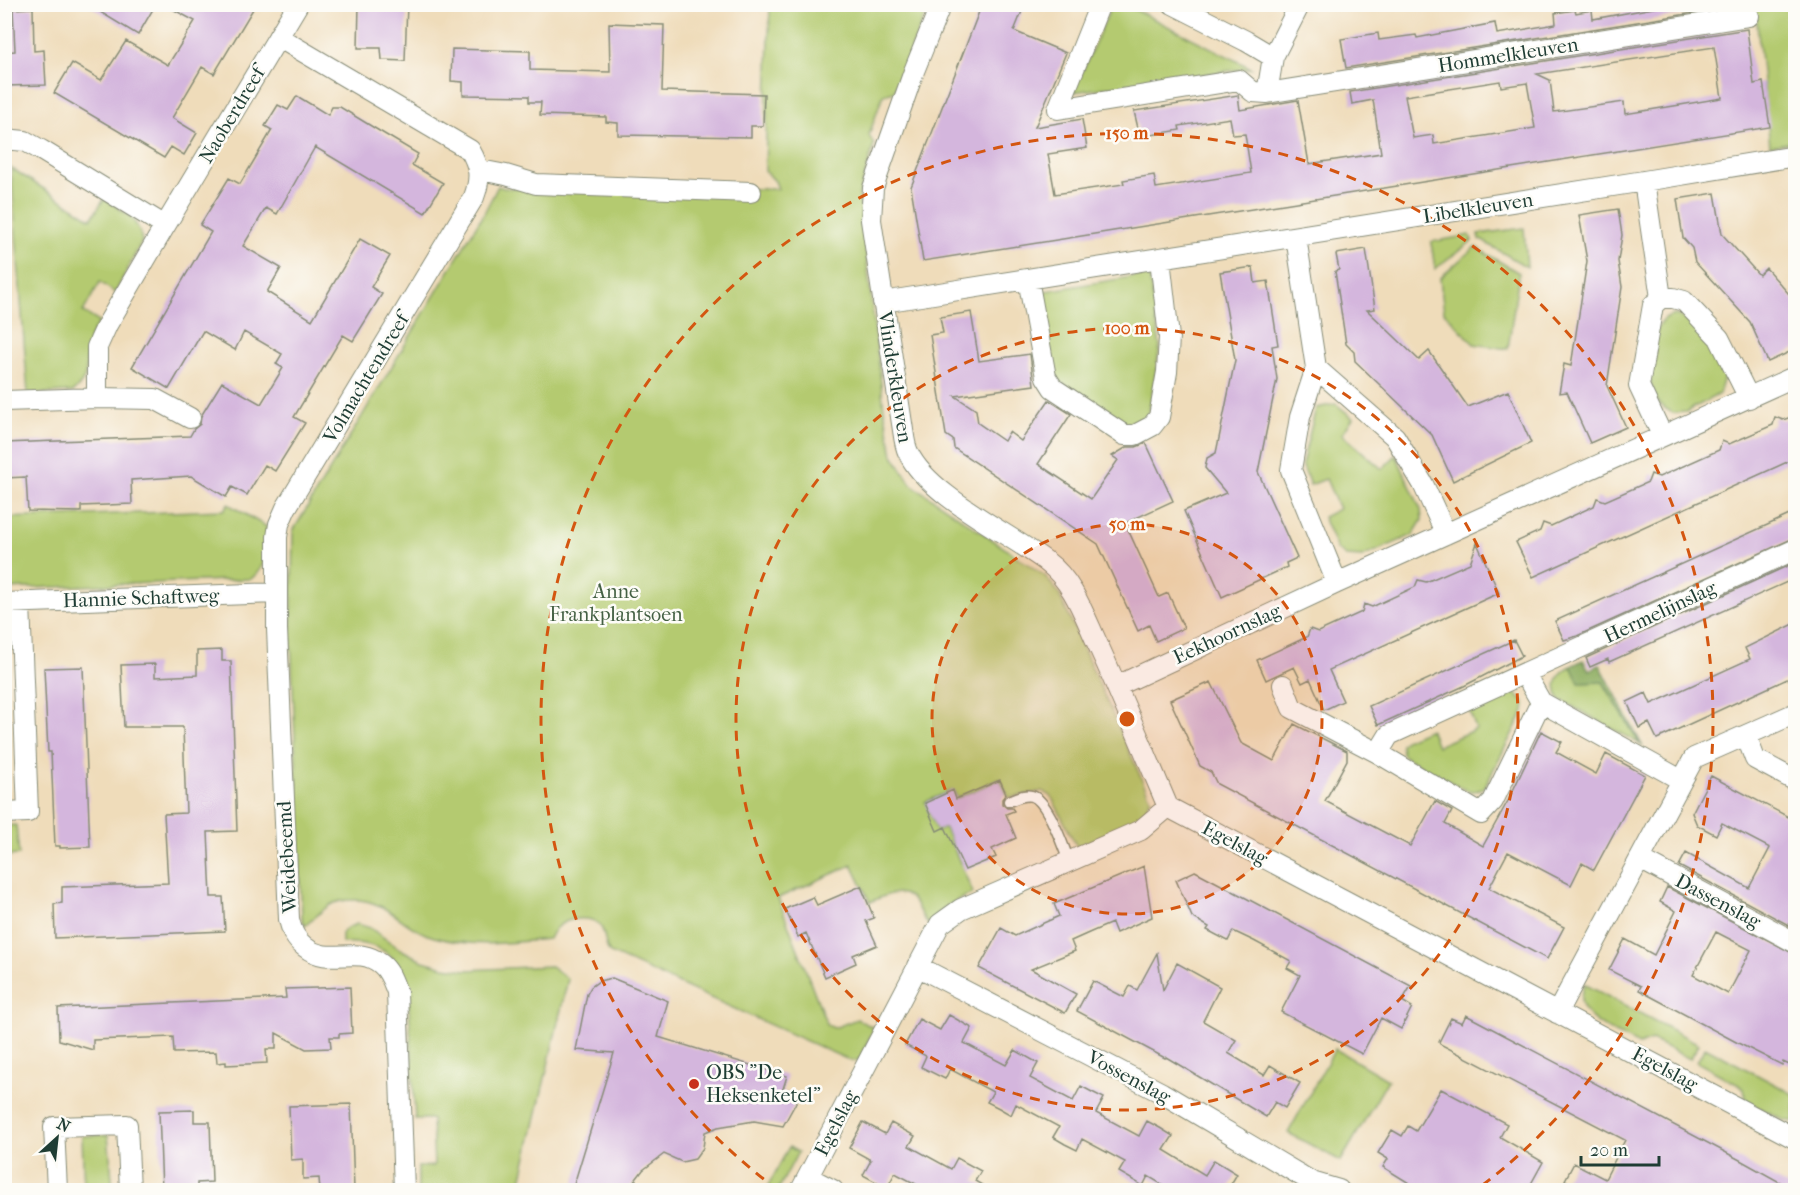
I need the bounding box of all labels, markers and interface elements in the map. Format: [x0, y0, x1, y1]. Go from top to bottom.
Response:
street label: Hommelkleuven [1436, 32, 1580, 77]
street label: Naoberdreef [194, 59, 272, 167]
text: 150 m [1106, 123, 1149, 144]
street label: Libelkleuven [1421, 188, 1535, 228]
street label: Volmachtendreef [318, 305, 416, 448]
street label: Vlinderkleuven [873, 308, 917, 445]
text: 100 m [1104, 318, 1151, 339]
text: 50 m [1109, 514, 1146, 535]
street label: Hermelijnslag [1600, 576, 1720, 648]
park label: Anne Frankplantsoen [549, 580, 683, 626]
street label: Hannie Schaftweg [62, 584, 220, 612]
street label: Eekhoornslag [1169, 599, 1285, 669]
centre of rings [1117, 709, 1137, 729]
street label: Weidebeemd [273, 799, 301, 915]
street label: Egelslag [1198, 816, 1272, 870]
street label: Dassenslag [1671, 869, 1765, 933]
street label: Egelslag [1628, 1042, 1702, 1096]
street label: Vossenslag [1083, 1045, 1175, 1109]
place label: OBS "De Heksenketel" [706, 1061, 821, 1107]
marker: OBS "De Heksenketel" [687, 1077, 701, 1091]
street label: Egelslag [810, 1086, 863, 1160]
north arrow [27, 1108, 87, 1168]
text: N [54, 1114, 74, 1137]
scale bar [1581, 1129, 1659, 1167]
text: 20 m [1590, 1140, 1628, 1161]

